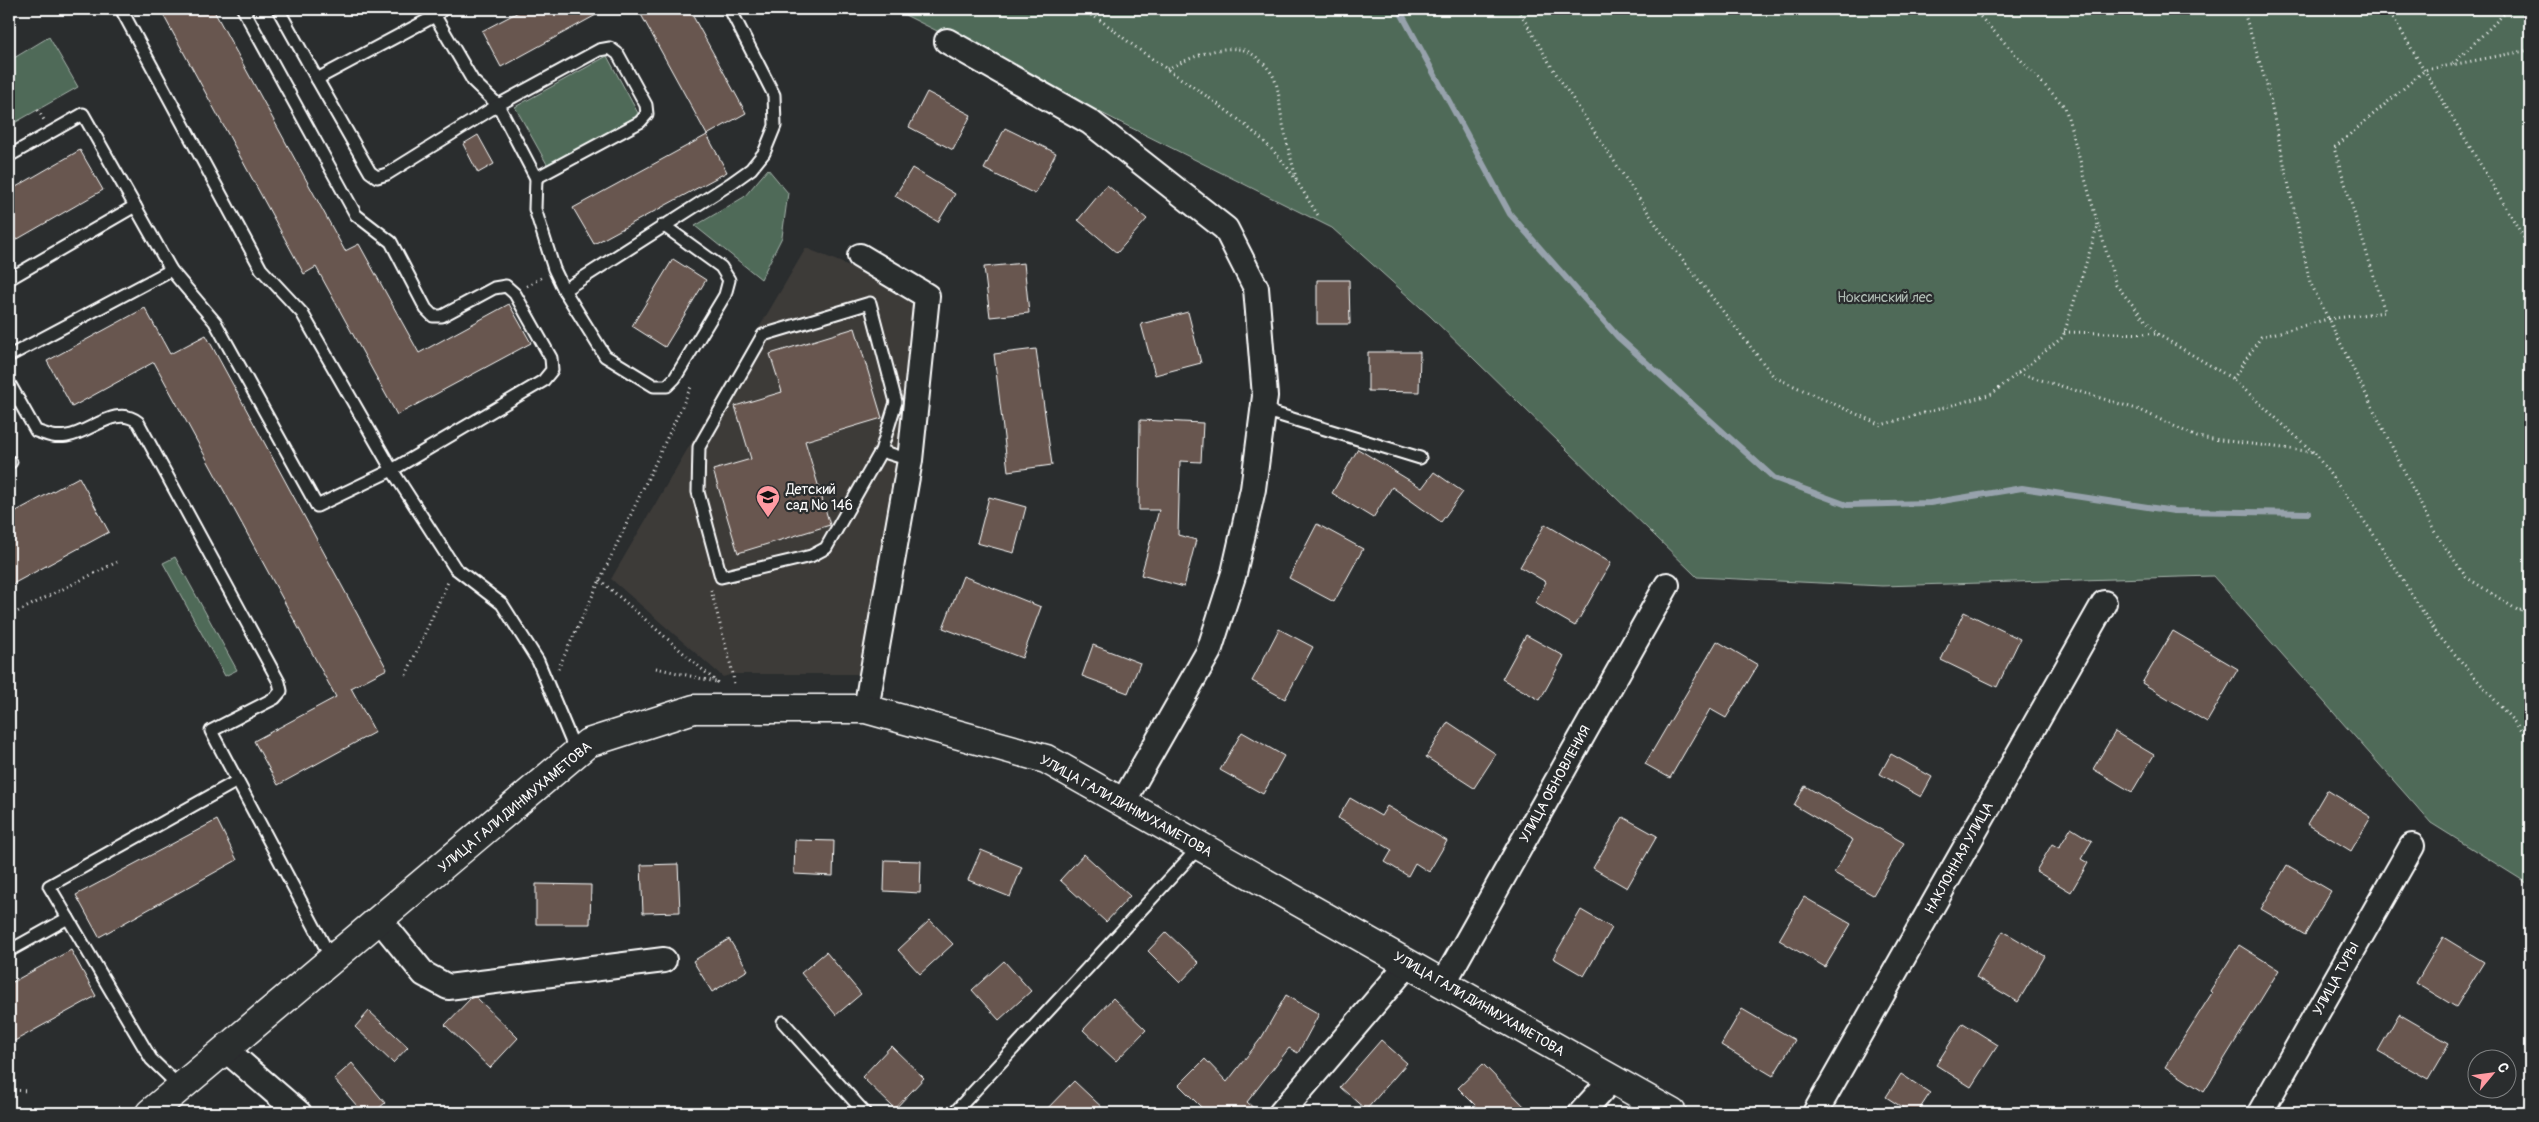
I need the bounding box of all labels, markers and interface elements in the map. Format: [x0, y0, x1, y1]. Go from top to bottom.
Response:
park label: Ноксинский лес [1837, 289, 1933, 306]
place label: Детский сад № 146 [785, 481, 853, 514]
school or university icon: Детский сад № 146 [755, 484, 781, 518]
street label: УЛИЦА ОБНОВЛЕНИЯ [1516, 722, 1594, 846]
street label: УЛИЦА ГАЛИ ДИНМУХАМЕТОВА [435, 738, 595, 876]
street label: УЛИЦА ГАЛИ ДИНМУХАМЕТОВА [1037, 751, 1215, 861]
street label: НАКЛОННАЯ УЛИЦА [1921, 799, 1997, 917]
street label: УЛИЦА ТУРЫ [2309, 940, 2363, 1018]
street label: УЛИЦА ГАЛИ ДИНМУХАМЕТОВА [1390, 948, 1568, 1060]
north arrow [2466, 1050, 2516, 1100]
text: С [2493, 1060, 2513, 1076]

